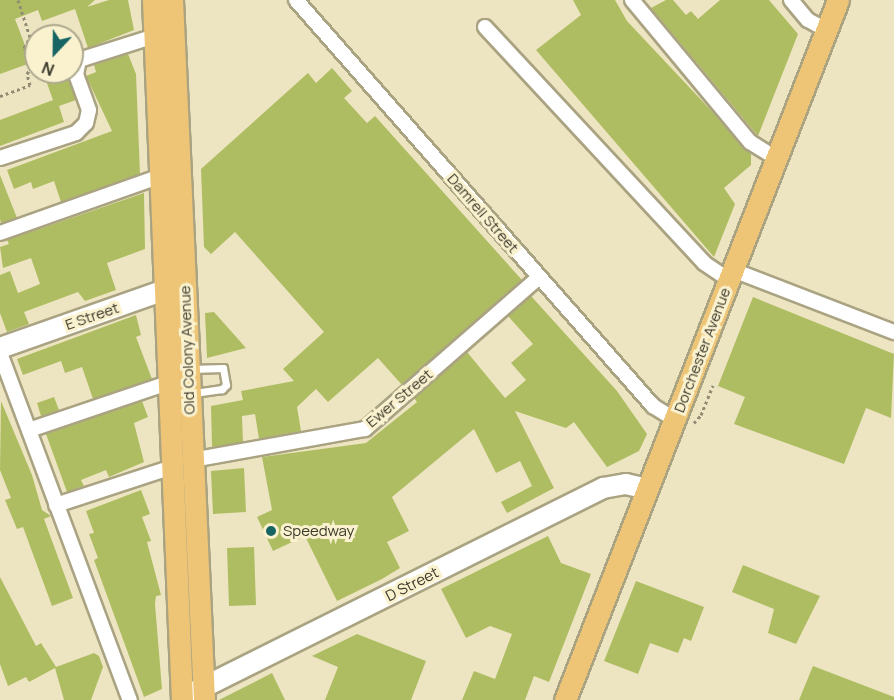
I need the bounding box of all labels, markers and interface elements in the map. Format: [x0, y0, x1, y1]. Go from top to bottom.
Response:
north arrow [24, 24, 84, 84]
text: N [39, 56, 57, 81]
street label: Damrell Street [444, 170, 522, 256]
street label: Old Colony Avenue [176, 285, 198, 415]
street label: Dorchester Avenue [670, 285, 734, 415]
street label: E Street [63, 298, 121, 334]
street label: Ewer Street [362, 365, 436, 431]
place label: Speedway [283, 522, 354, 540]
marker: Speedway [264, 524, 278, 538]
street label: D Street [382, 563, 442, 605]

